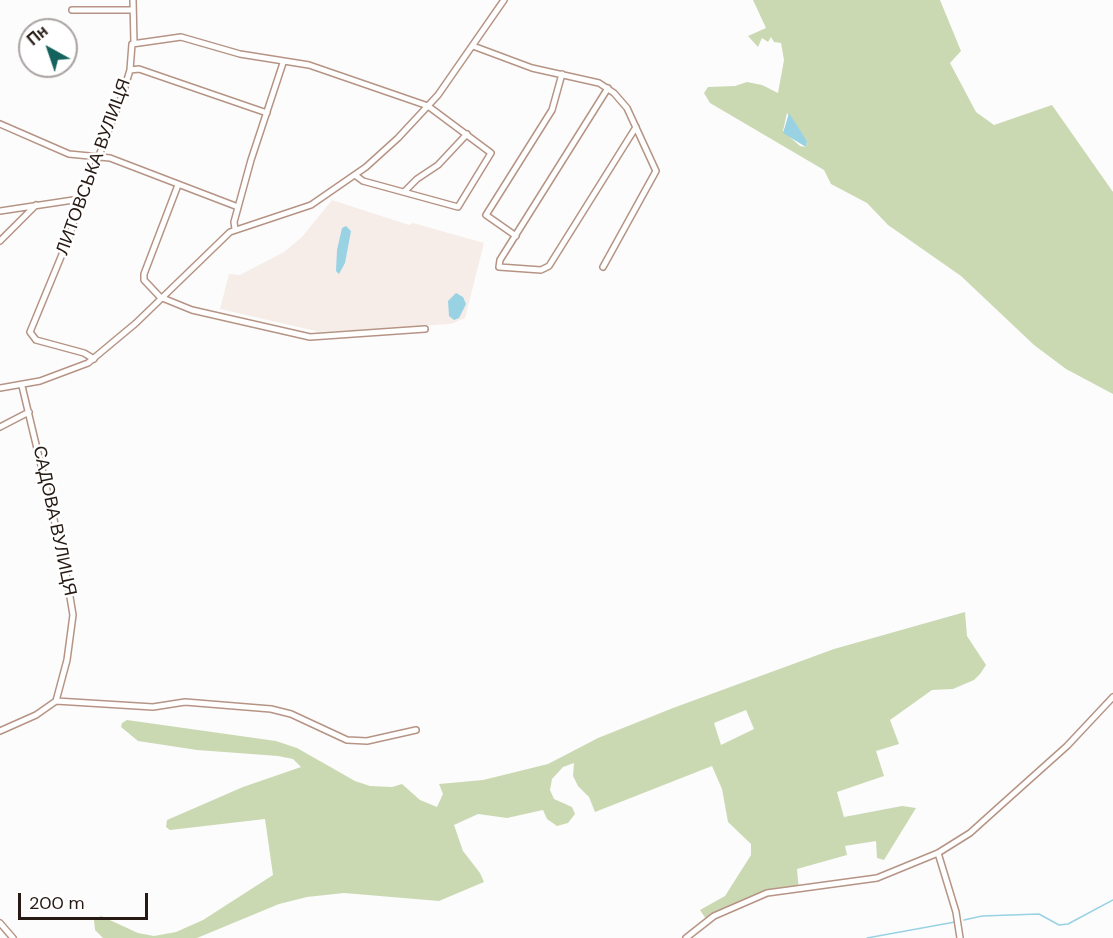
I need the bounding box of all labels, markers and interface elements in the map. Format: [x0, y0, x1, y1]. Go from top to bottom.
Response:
north arrow [18, 18, 78, 78]
text: Пн [23, 21, 52, 50]
street label: ЛИТОВСЬКА ВУЛИЦЯ [52, 76, 136, 258]
street label: САДОВА ВУЛИЦЯ [28, 444, 80, 598]
scale bar [21, 881, 152, 919]
text: 200 m [29, 891, 85, 915]

